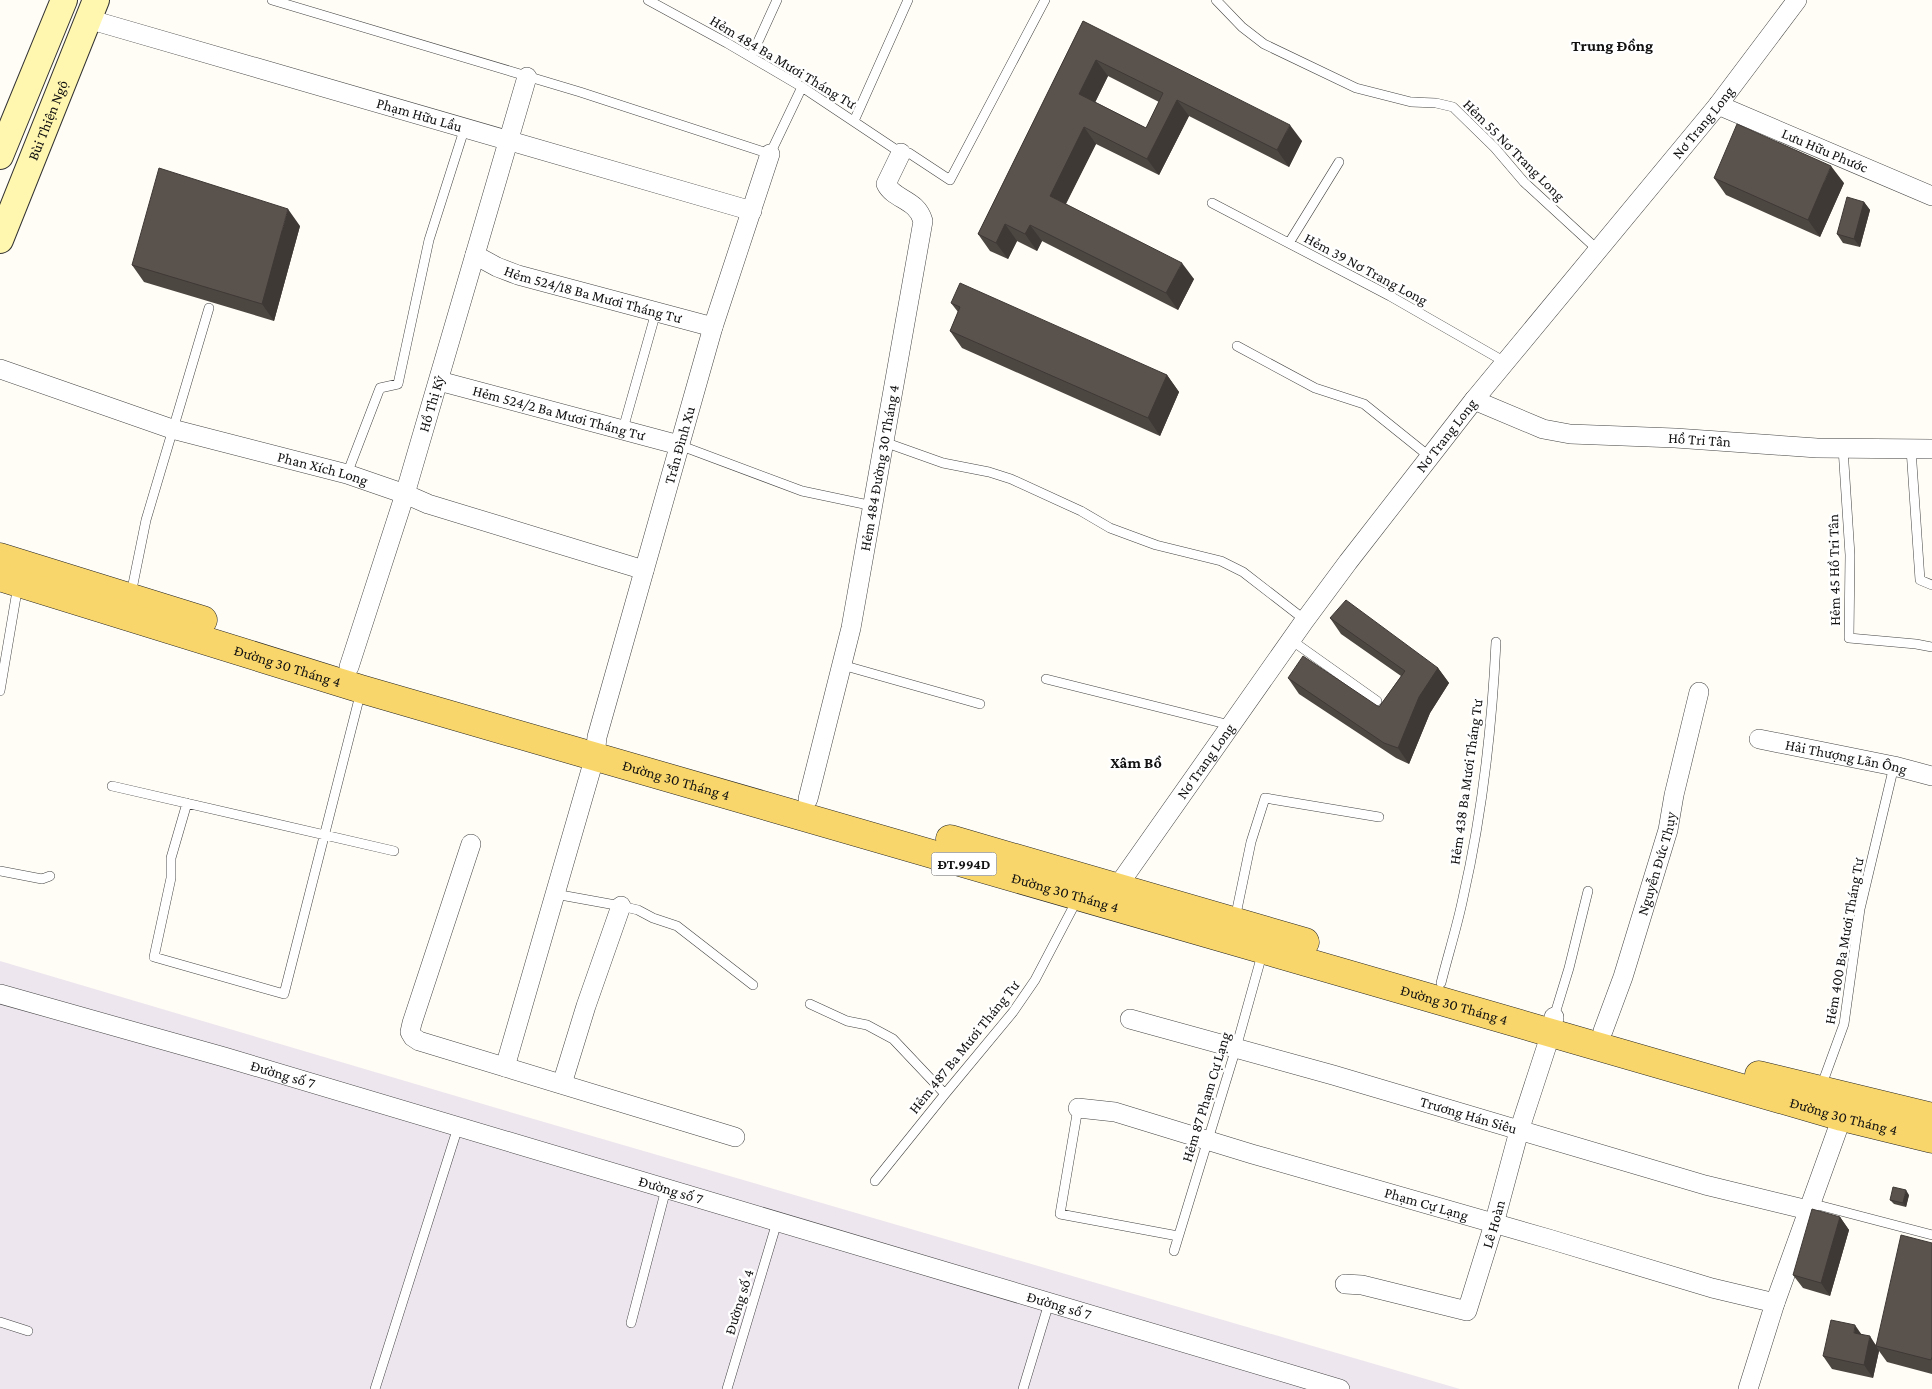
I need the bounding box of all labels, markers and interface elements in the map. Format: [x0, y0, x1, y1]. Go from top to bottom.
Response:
street label: Hẻm 484 Ba Mươi Tháng Tư [707, 12, 860, 113]
district label: Trung Đồng [1571, 37, 1653, 54]
street label: Bùi Thiện Ngộ [25, 78, 72, 163]
street label: Nơ Trang Long [1669, 83, 1738, 162]
street label: Phạm Hữu Lầu [375, 95, 464, 135]
street label: Hẻm 55 Nơ Trang Long [1459, 96, 1568, 205]
street label: Lưu Hữu Phước [1779, 125, 1871, 176]
street label: Hẻm 39 Nơ Trang Long [1301, 230, 1430, 309]
street label: Hẻm 524/18 Ba Mươi Tháng Tư [502, 262, 684, 327]
street label: Hồ Thị Kỷ [416, 373, 448, 434]
street label: Hẻm 524/2 Ba Mươi Tháng Tư [471, 382, 648, 444]
street label: Hẻm 484 Đường 30 Tháng 4 [857, 383, 902, 552]
street label: Nơ Trang Long [1413, 396, 1481, 475]
street label: Trần Đình Xu [661, 405, 698, 486]
street label: Hồ Tri Tân [1668, 429, 1732, 450]
street label: Phan Xích Long [276, 448, 370, 490]
street label: Hẻm 45 Hồ Tri Tân [1824, 514, 1843, 626]
street label: Đường 30 Tháng 4 [232, 642, 343, 690]
street label: Hẻm 438 Ba Mươi Tháng Tư [1446, 697, 1487, 866]
street label: Nơ Trang Long [1174, 720, 1239, 802]
street label: Hải Thượng Lãn Ông [1784, 736, 1909, 778]
district label: Xâm Bồ [1110, 754, 1162, 771]
street label: Đường 30 Tháng 4 [621, 757, 732, 803]
street label: Nguyễn Đức Thụy [1634, 810, 1680, 917]
road number: ĐT.994D [932, 852, 996, 876]
street label: Hẻm 400 Ba Mươi Tháng Tư [1821, 856, 1868, 1026]
street label: Đường 30 Tháng 4 [1010, 869, 1121, 916]
street label: Hẻm 487 Ba Mươi Tháng Tư [906, 977, 1024, 1117]
street label: Đường 30 Tháng 4 [1399, 982, 1510, 1028]
street label: Hẻm 87 Phạm Cự Lạng [1179, 1030, 1234, 1164]
street label: Đường số 7 [249, 1057, 317, 1092]
street label: Trương Hán Siêu [1418, 1093, 1519, 1137]
street label: Đường 30 Tháng 4 [1788, 1094, 1899, 1138]
street label: Đường số 7 [637, 1173, 705, 1207]
street label: Phạm Cự Lạng [1383, 1184, 1470, 1225]
street label: Lê Hoàn [1479, 1198, 1508, 1250]
street label: Đường số 4 [721, 1267, 757, 1337]
street label: Đường số 7 [1025, 1288, 1093, 1323]

